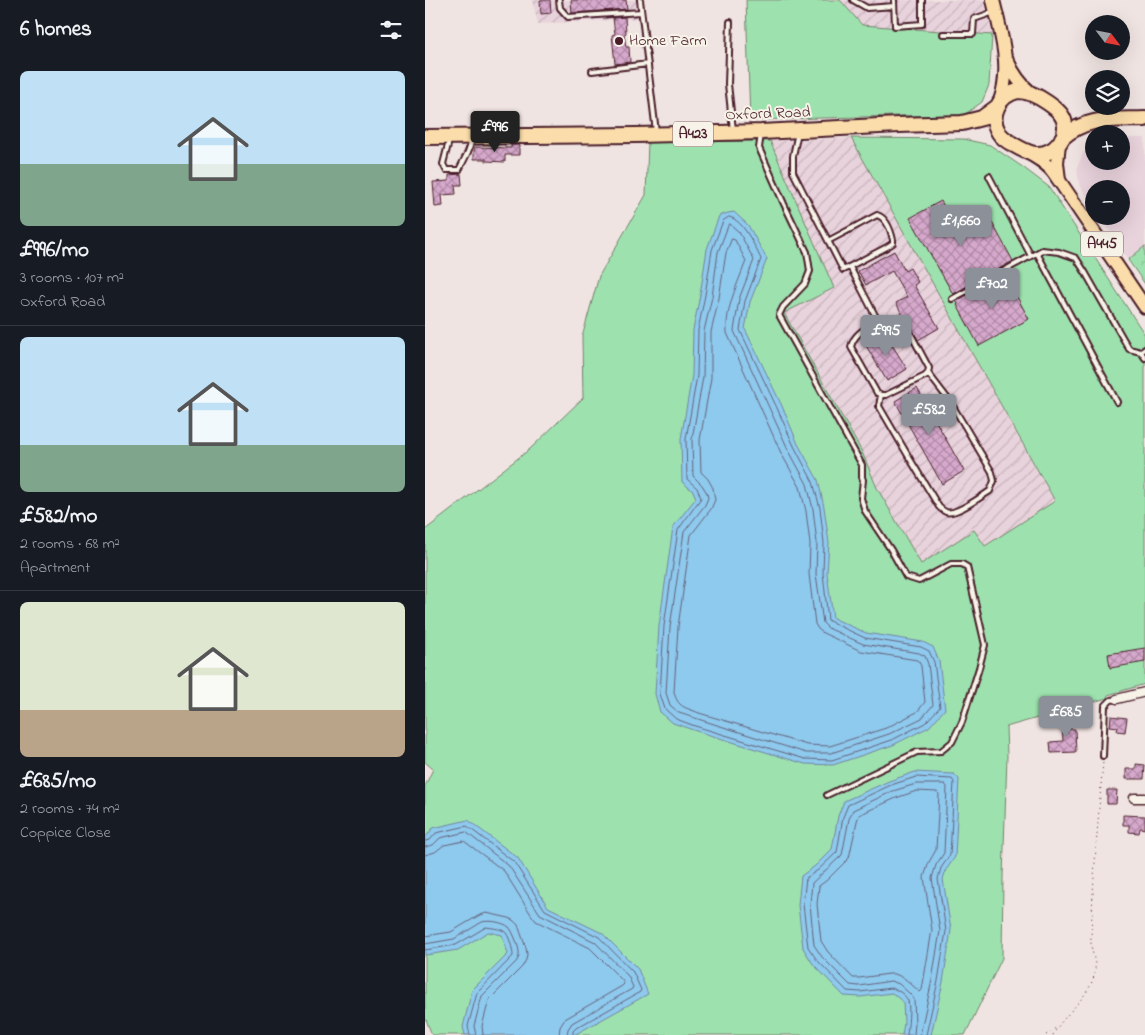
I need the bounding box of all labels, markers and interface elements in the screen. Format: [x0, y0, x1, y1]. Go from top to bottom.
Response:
text: 6 homes [20, 15, 92, 45]
north arrow [1085, 15, 1130, 60]
map controls [1085, 15, 1130, 225]
icon: filters [377, 16, 405, 44]
place label: Home Farm [629, 29, 707, 53]
marker: Home Farm [613, 35, 625, 47]
button: layers [1085, 70, 1130, 115]
street label: Oxford Road [725, 101, 811, 127]
icon: home [168, 104, 258, 194]
pin: £996 [465, 110, 525, 153]
text: £996 [482, 115, 508, 139]
road number: A423 [673, 122, 713, 146]
button: + [1085, 125, 1130, 170]
button: − [1085, 180, 1130, 225]
pin: £1,660 [920, 204, 1002, 247]
text: £1,660 [942, 209, 980, 233]
road number: A445 [1081, 232, 1123, 256]
text: £996/mo [20, 236, 89, 266]
text: 3 rooms · 107 m² [20, 266, 124, 290]
pin: £702 [962, 268, 1022, 310]
text: £702 [976, 272, 1008, 296]
text: Oxford Road [20, 290, 105, 314]
pin: £995 [856, 314, 916, 357]
text: £995 [872, 319, 900, 343]
icon: home [168, 369, 258, 459]
pin: £582 [899, 394, 959, 436]
text: £582 [912, 398, 946, 422]
text: £582/mo [20, 502, 97, 532]
text: 2 rooms · 68 m² [20, 532, 120, 556]
text: Apartment [20, 556, 90, 580]
icon: home [168, 634, 258, 724]
pin: £685 [1036, 696, 1096, 738]
text: £685 [1050, 700, 1082, 724]
text: £685/mo [20, 767, 96, 797]
text: 2 rooms · 74 m² [20, 797, 120, 821]
text: Coppice Close [20, 821, 111, 845]

